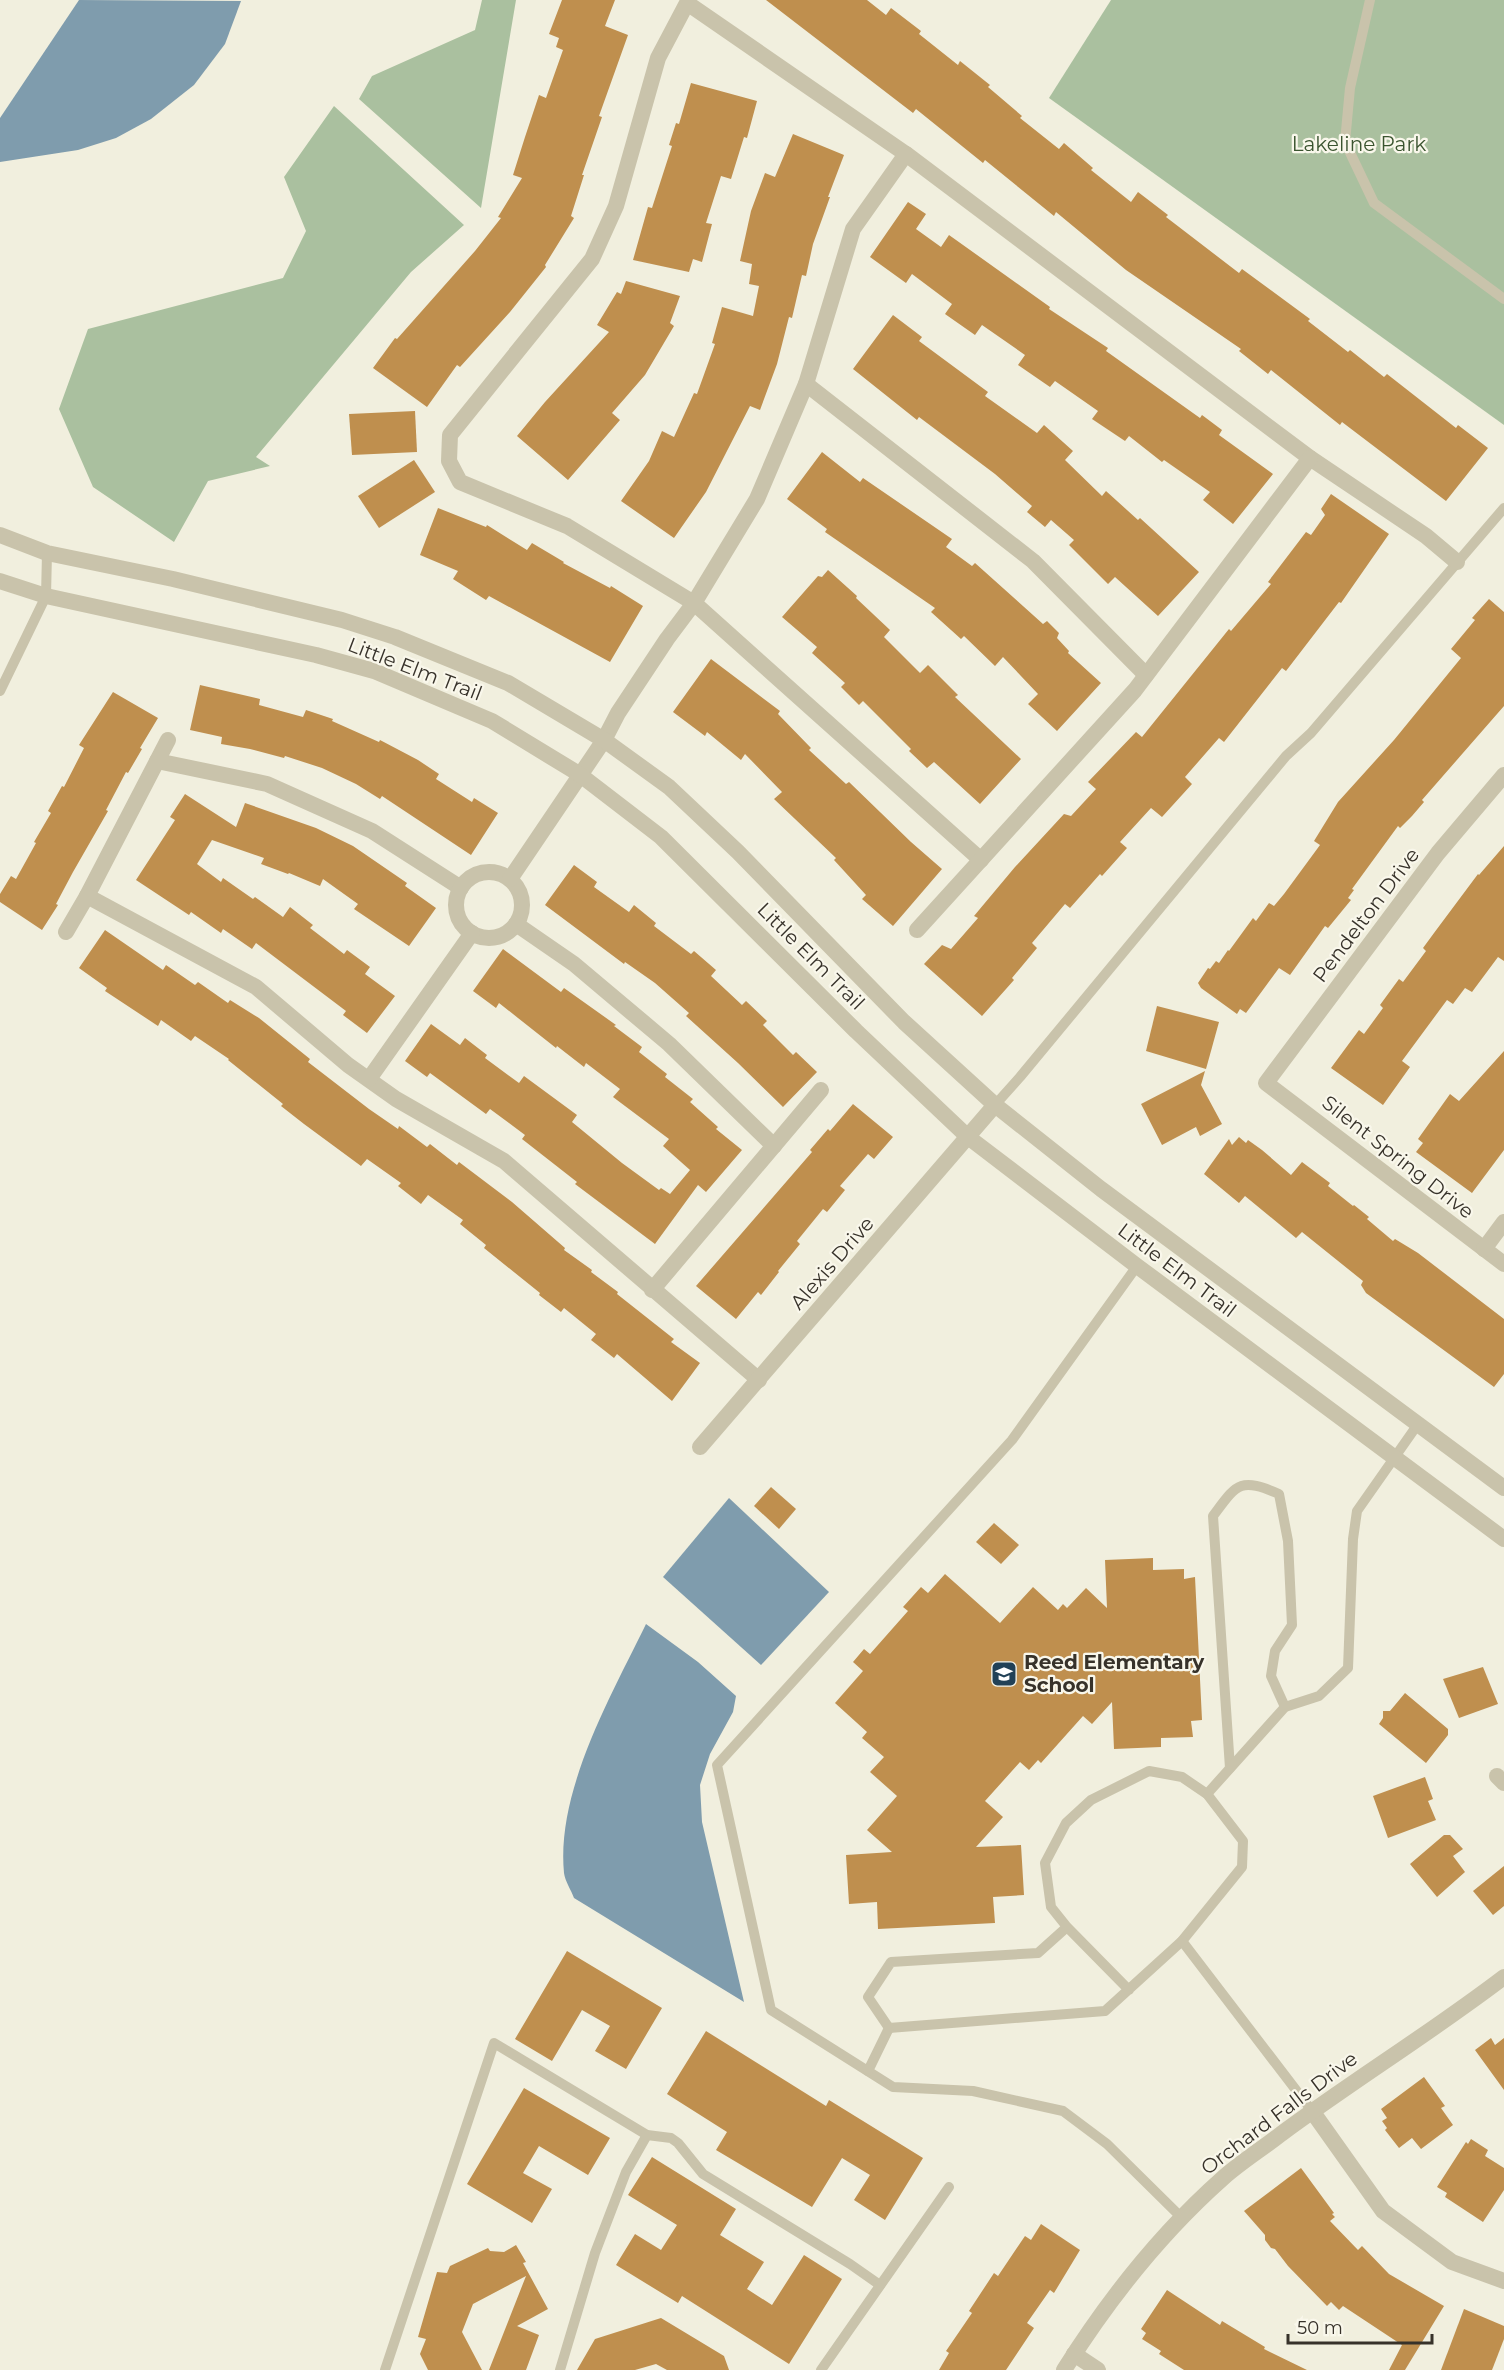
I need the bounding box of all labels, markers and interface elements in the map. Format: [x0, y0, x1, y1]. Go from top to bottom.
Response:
park label: Lakeline Park [1292, 132, 1426, 156]
street label: Little Elm Trail [344, 632, 486, 706]
street label: Pendelton Drive [1308, 843, 1424, 987]
street label: Little Elm Trail [752, 897, 870, 1015]
street label: Silent Spring Drive [1317, 1090, 1479, 1224]
street label: Alexis Drive [785, 1212, 879, 1314]
street label: Little Elm Trail [1113, 1218, 1241, 1322]
place label: Reed Elementary School [1024, 1650, 1205, 1697]
school or university icon: Reed Elementary School [989, 1659, 1019, 1689]
street label: Orchard Falls Drive [1196, 2046, 1362, 2180]
scale bar [1288, 2307, 1432, 2345]
text: 50 m [1297, 2317, 1343, 2339]

